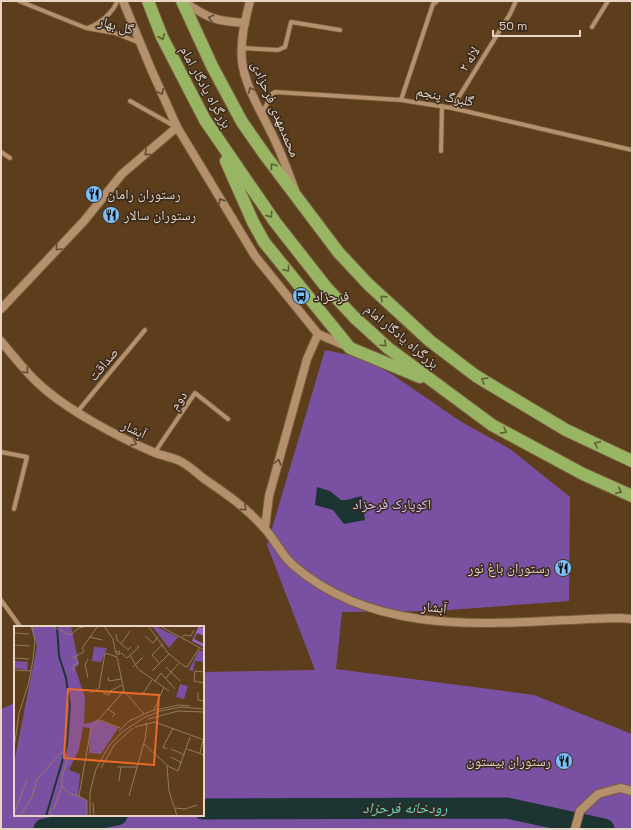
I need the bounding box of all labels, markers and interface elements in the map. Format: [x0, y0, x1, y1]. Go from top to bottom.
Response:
street label: گل بهار [95, 11, 136, 38]
scale bar [493, 12, 580, 38]
one-way arrow [208, 14, 215, 23]
text: 50 m [499, 18, 527, 34]
one-way arrow [157, 33, 165, 40]
street label: بزرگراه یادگار امام [175, 43, 236, 132]
street label: لاله ۲ [454, 43, 484, 75]
street label: محمدمهدی فرحزادی [248, 58, 304, 160]
street label: گلبرگ پنجم [414, 82, 476, 111]
one-way arrow [156, 87, 164, 95]
one-way arrow [248, 87, 256, 95]
one-way arrow [144, 148, 152, 156]
one-way arrow [271, 164, 278, 171]
restaurant icon: رستوران رامان [84, 184, 104, 204]
place label: رستوران رامان [107, 185, 181, 203]
one-way arrow [218, 198, 225, 205]
restaurant icon: رستوران سالار [101, 205, 121, 225]
place label: رستوران سالار [123, 206, 196, 224]
one-way arrow [265, 211, 273, 218]
one-way arrow [56, 243, 63, 251]
one-way arrow [282, 265, 289, 272]
bus stop icon: فرحزاد [291, 286, 311, 306]
place label: فرحزاد [314, 287, 349, 305]
one-way arrow [380, 296, 388, 303]
street label: بزرگراه یادگار امام [360, 300, 443, 373]
one-way arrow [379, 339, 387, 347]
street label: صداقت [84, 344, 122, 384]
one-way arrow [22, 366, 29, 374]
one-way arrow [481, 378, 488, 385]
street label: دوم [165, 387, 192, 414]
street label: آبشار [118, 415, 150, 443]
one-way arrow [500, 427, 507, 434]
one-way arrow [129, 438, 137, 446]
one-way arrow [593, 441, 601, 449]
one-way arrow [274, 459, 282, 466]
one-way arrow [615, 486, 623, 494]
park label: اکوپارک فرحزاد [353, 495, 431, 513]
one-way arrow [240, 504, 247, 511]
restaurant icon: رستوران باغ نور [553, 558, 573, 578]
place label: رستوران باغ نور [467, 559, 550, 578]
street label: آبشار [419, 597, 448, 617]
inset map [14, 626, 204, 816]
restaurant icon: رستوران بیستون [554, 751, 574, 771]
place label: رستوران بیستون [466, 752, 551, 770]
water label: رودخانه فرحزاد [363, 798, 448, 817]

